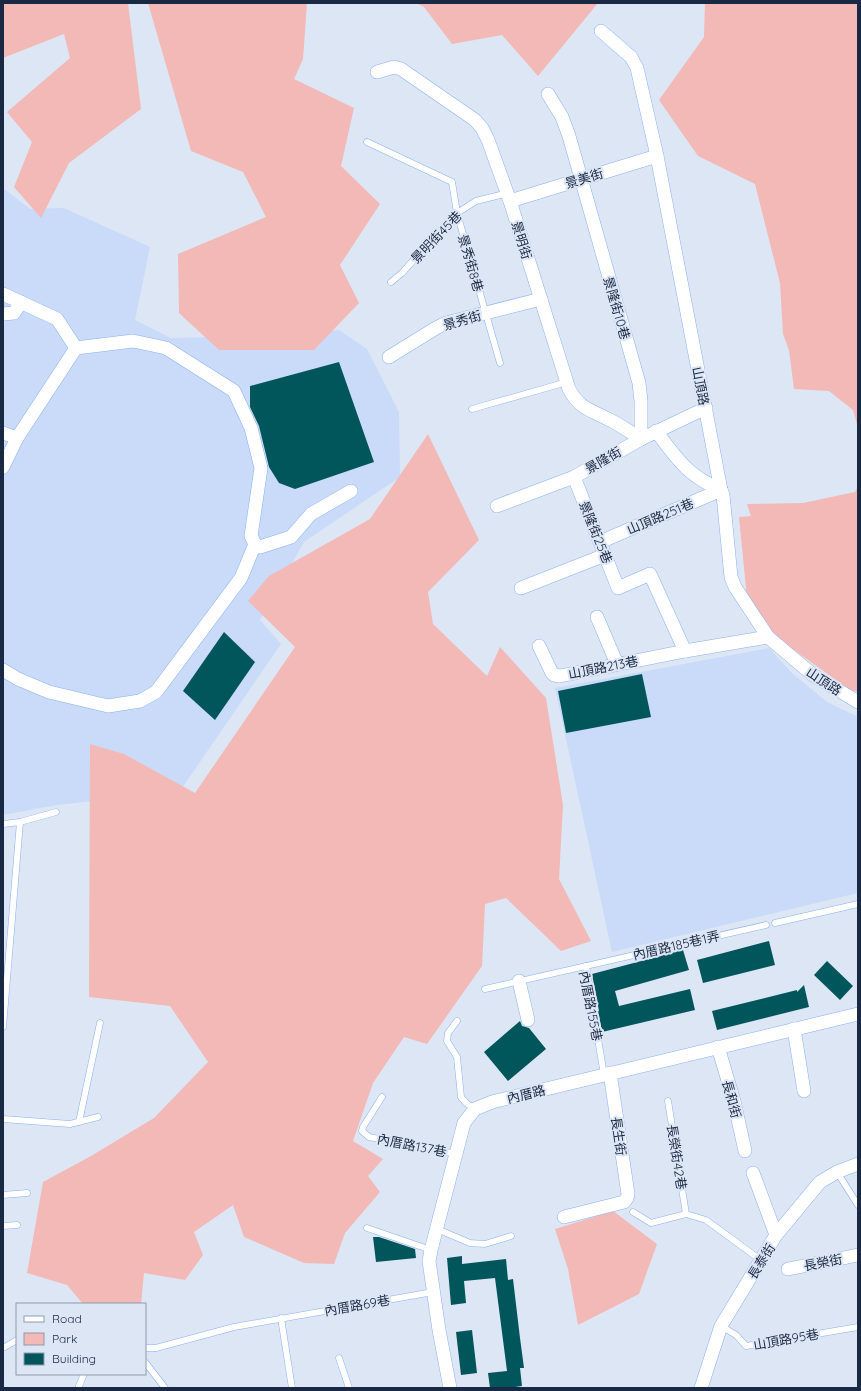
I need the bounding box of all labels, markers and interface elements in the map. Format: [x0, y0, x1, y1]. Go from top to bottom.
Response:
street label: 景美街 [563, 165, 605, 191]
street label: 景明街45巷 [407, 208, 465, 266]
street label: 景明街 [509, 219, 535, 261]
street label: 景秀街8巷 [455, 232, 487, 294]
street label: 景隆街10巷 [600, 275, 634, 341]
street label: 景秀街 [441, 307, 483, 333]
street label: 山頂路 [689, 365, 713, 407]
street label: 景隆街 [582, 443, 624, 477]
street label: 山頂路251巷 [624, 495, 696, 537]
street label: 景隆街25巷 [576, 498, 616, 566]
street label: 山頂路213巷 [567, 652, 639, 682]
street label: 山頂路 [803, 664, 845, 698]
street label: 內厝路185巷1弄 [631, 927, 721, 963]
street label: 內厝路155巷 [576, 970, 606, 1042]
street label: 長和街 [719, 1078, 745, 1120]
street label: 內厝路 [505, 1082, 547, 1106]
street label: 長生街 [608, 1116, 630, 1156]
street label: 長榮街42巷 [664, 1123, 690, 1191]
street label: 內厝路137巷 [376, 1130, 448, 1160]
street label: 長泰街 [744, 1240, 778, 1282]
street label: 長榮街 [802, 1250, 844, 1274]
street label: 內厝路69巷 [323, 1291, 391, 1319]
legend [16, 1303, 146, 1375]
text: Road [52, 1311, 82, 1326]
street label: 山頂路95巷 [752, 1325, 820, 1353]
text: Park [52, 1331, 77, 1346]
text: Building [52, 1351, 96, 1366]

